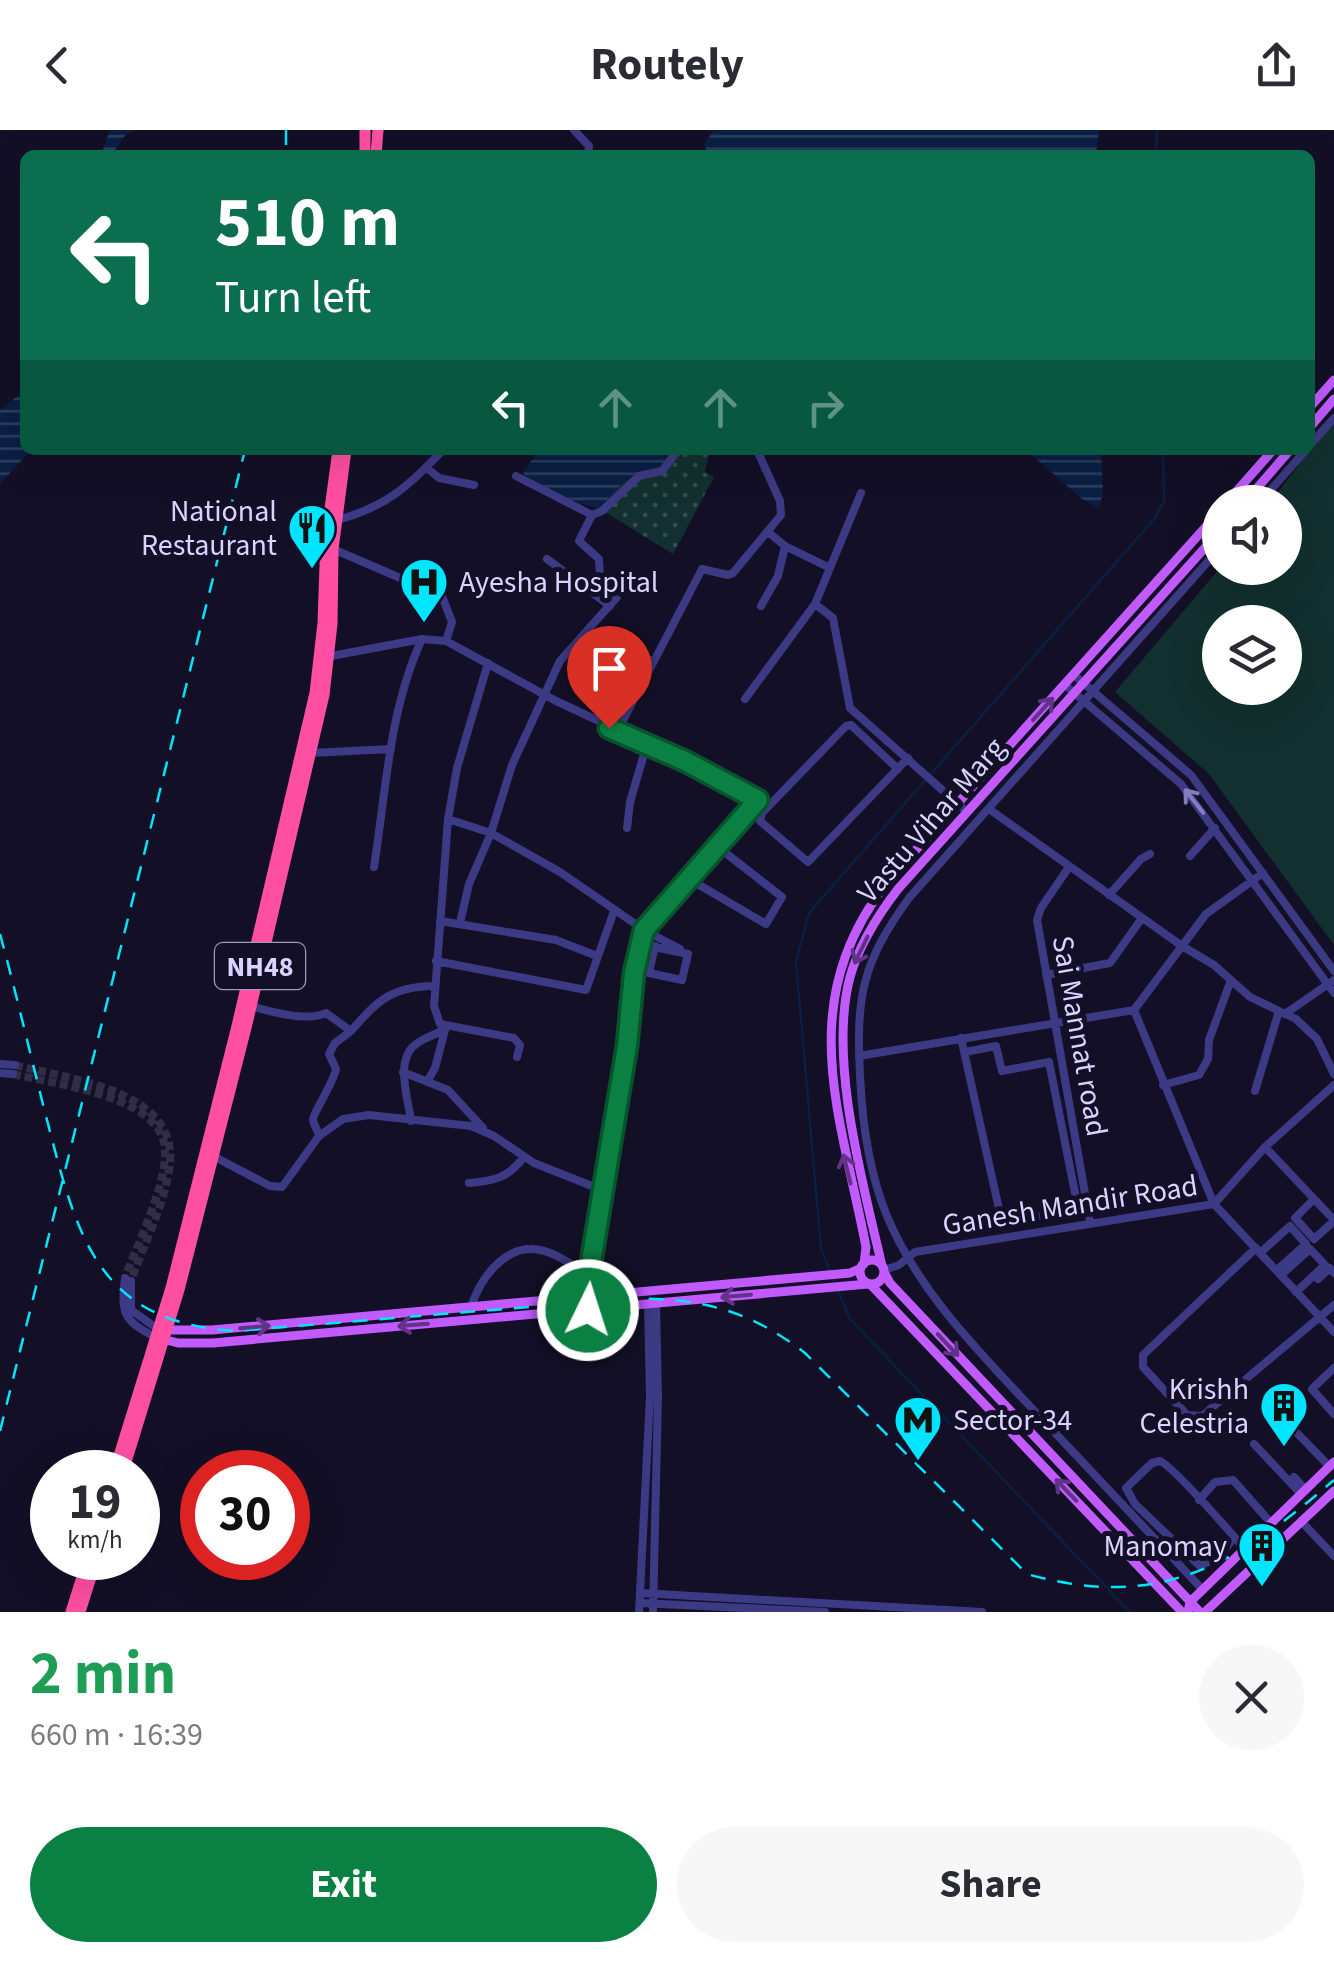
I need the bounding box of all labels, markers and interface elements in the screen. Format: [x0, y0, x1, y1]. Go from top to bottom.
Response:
text: Routely [590, 33, 744, 97]
icon: back [30, 38, 85, 93]
icon: share [1249, 38, 1304, 93]
text: 510 m [215, 173, 400, 273]
icon: left [50, 190, 180, 320]
text: Turn left [215, 266, 371, 330]
icon: left [483, 380, 538, 435]
icon: ahead [588, 380, 643, 435]
icon: ahead [693, 380, 748, 435]
icon: right [798, 380, 853, 435]
map controls [1202, 485, 1302, 705]
button: sound [1202, 485, 1302, 585]
place label: National Restaurant [141, 490, 277, 567]
restaurant icon: National Restaurant [286, 502, 338, 570]
hospital icon: Ayesha Hospital [398, 556, 450, 624]
place label: Ayesha Hospital [459, 561, 659, 604]
button: layers [1202, 605, 1302, 705]
pin [567, 626, 652, 729]
icon: arrive [582, 641, 637, 696]
one-way arrow [1031, 697, 1054, 722]
street label: Vastu Vihar Marg [847, 728, 1016, 913]
one-way arrow [1184, 788, 1205, 815]
street label: Sai Mannat road [1041, 932, 1118, 1140]
one-way arrow [851, 934, 870, 964]
road number: NH48 [215, 943, 305, 989]
one-way arrow [837, 1154, 856, 1185]
street label: Ganesh Mandir Road [939, 1164, 1201, 1247]
position arrow [536, 1258, 640, 1362]
one-way arrow [721, 1286, 753, 1305]
one-way arrow [397, 1316, 429, 1335]
one-way arrow [238, 1317, 271, 1336]
one-way arrow [936, 1333, 960, 1357]
place label: Krishh Celestria [1139, 1368, 1249, 1445]
building icon: Krishh Celestria [1258, 1380, 1310, 1448]
metro station icon: Sector-34 [892, 1394, 944, 1462]
place label: Sector-34 [953, 1399, 1072, 1442]
speed limit sign: 30 [180, 1450, 310, 1580]
text: 19 [69, 1467, 121, 1538]
one-way arrow [1054, 1479, 1078, 1503]
building icon: Manomay [1236, 1520, 1288, 1588]
text: km/h [67, 1522, 123, 1558]
place label: Manomay [1103, 1525, 1227, 1568]
text: 2 min [30, 1632, 176, 1717]
button: close [1199, 1645, 1304, 1750]
text: 660 m · 16:39 [30, 1712, 203, 1758]
button: Exit [30, 1827, 657, 1942]
button: Share [677, 1827, 1304, 1942]

